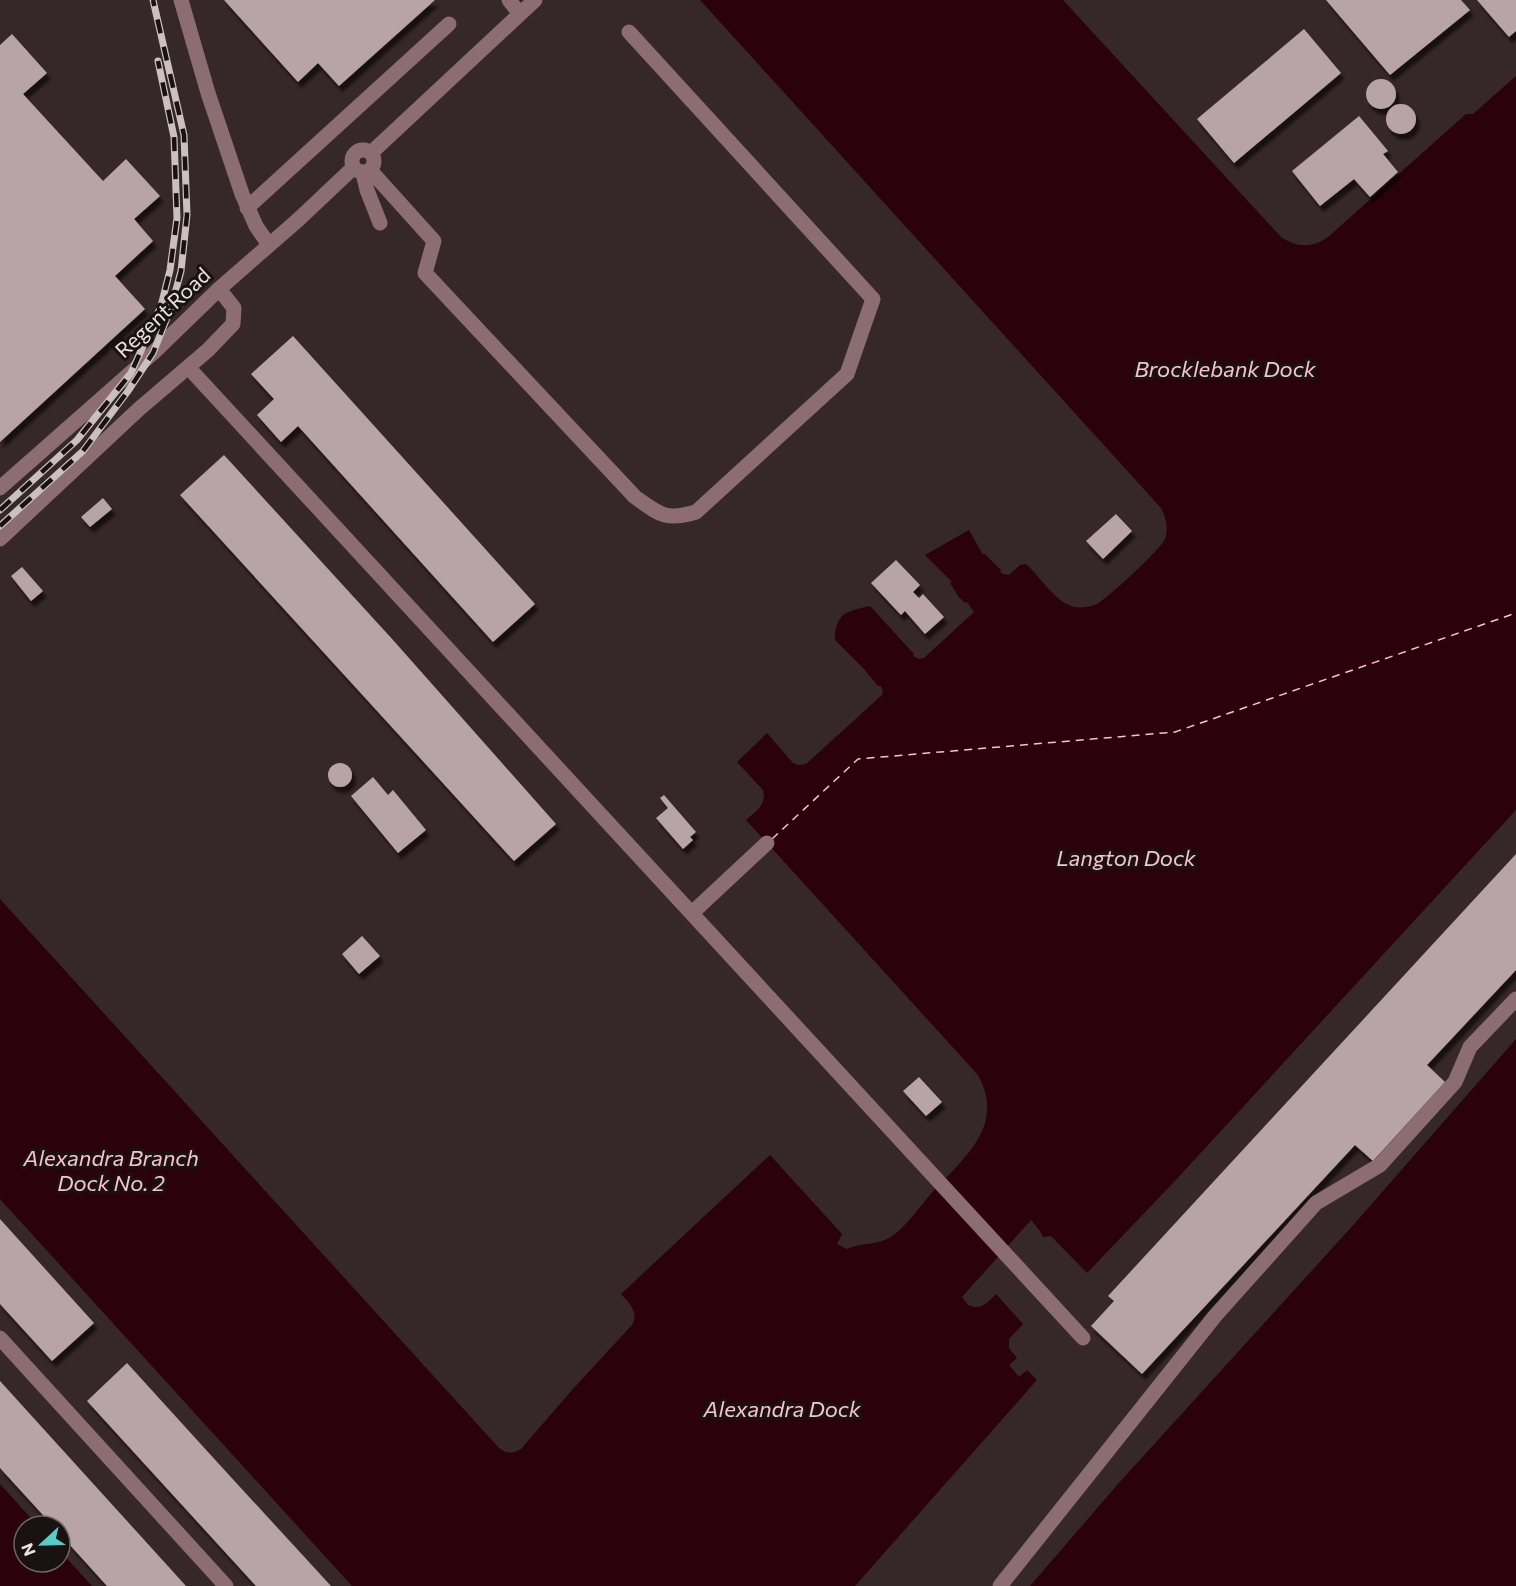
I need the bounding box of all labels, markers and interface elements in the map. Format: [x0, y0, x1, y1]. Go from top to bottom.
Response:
street label: Regent Road [109, 262, 215, 362]
water label: Brocklebank Dock [1134, 355, 1317, 382]
water label: Langton Dock [1056, 844, 1197, 871]
water label: Alexandra Branch Dock No. 2 [22, 1144, 199, 1196]
water label: Alexandra Dock [702, 1395, 862, 1422]
north arrow [12, 1514, 72, 1574]
text: N [17, 1541, 39, 1559]

